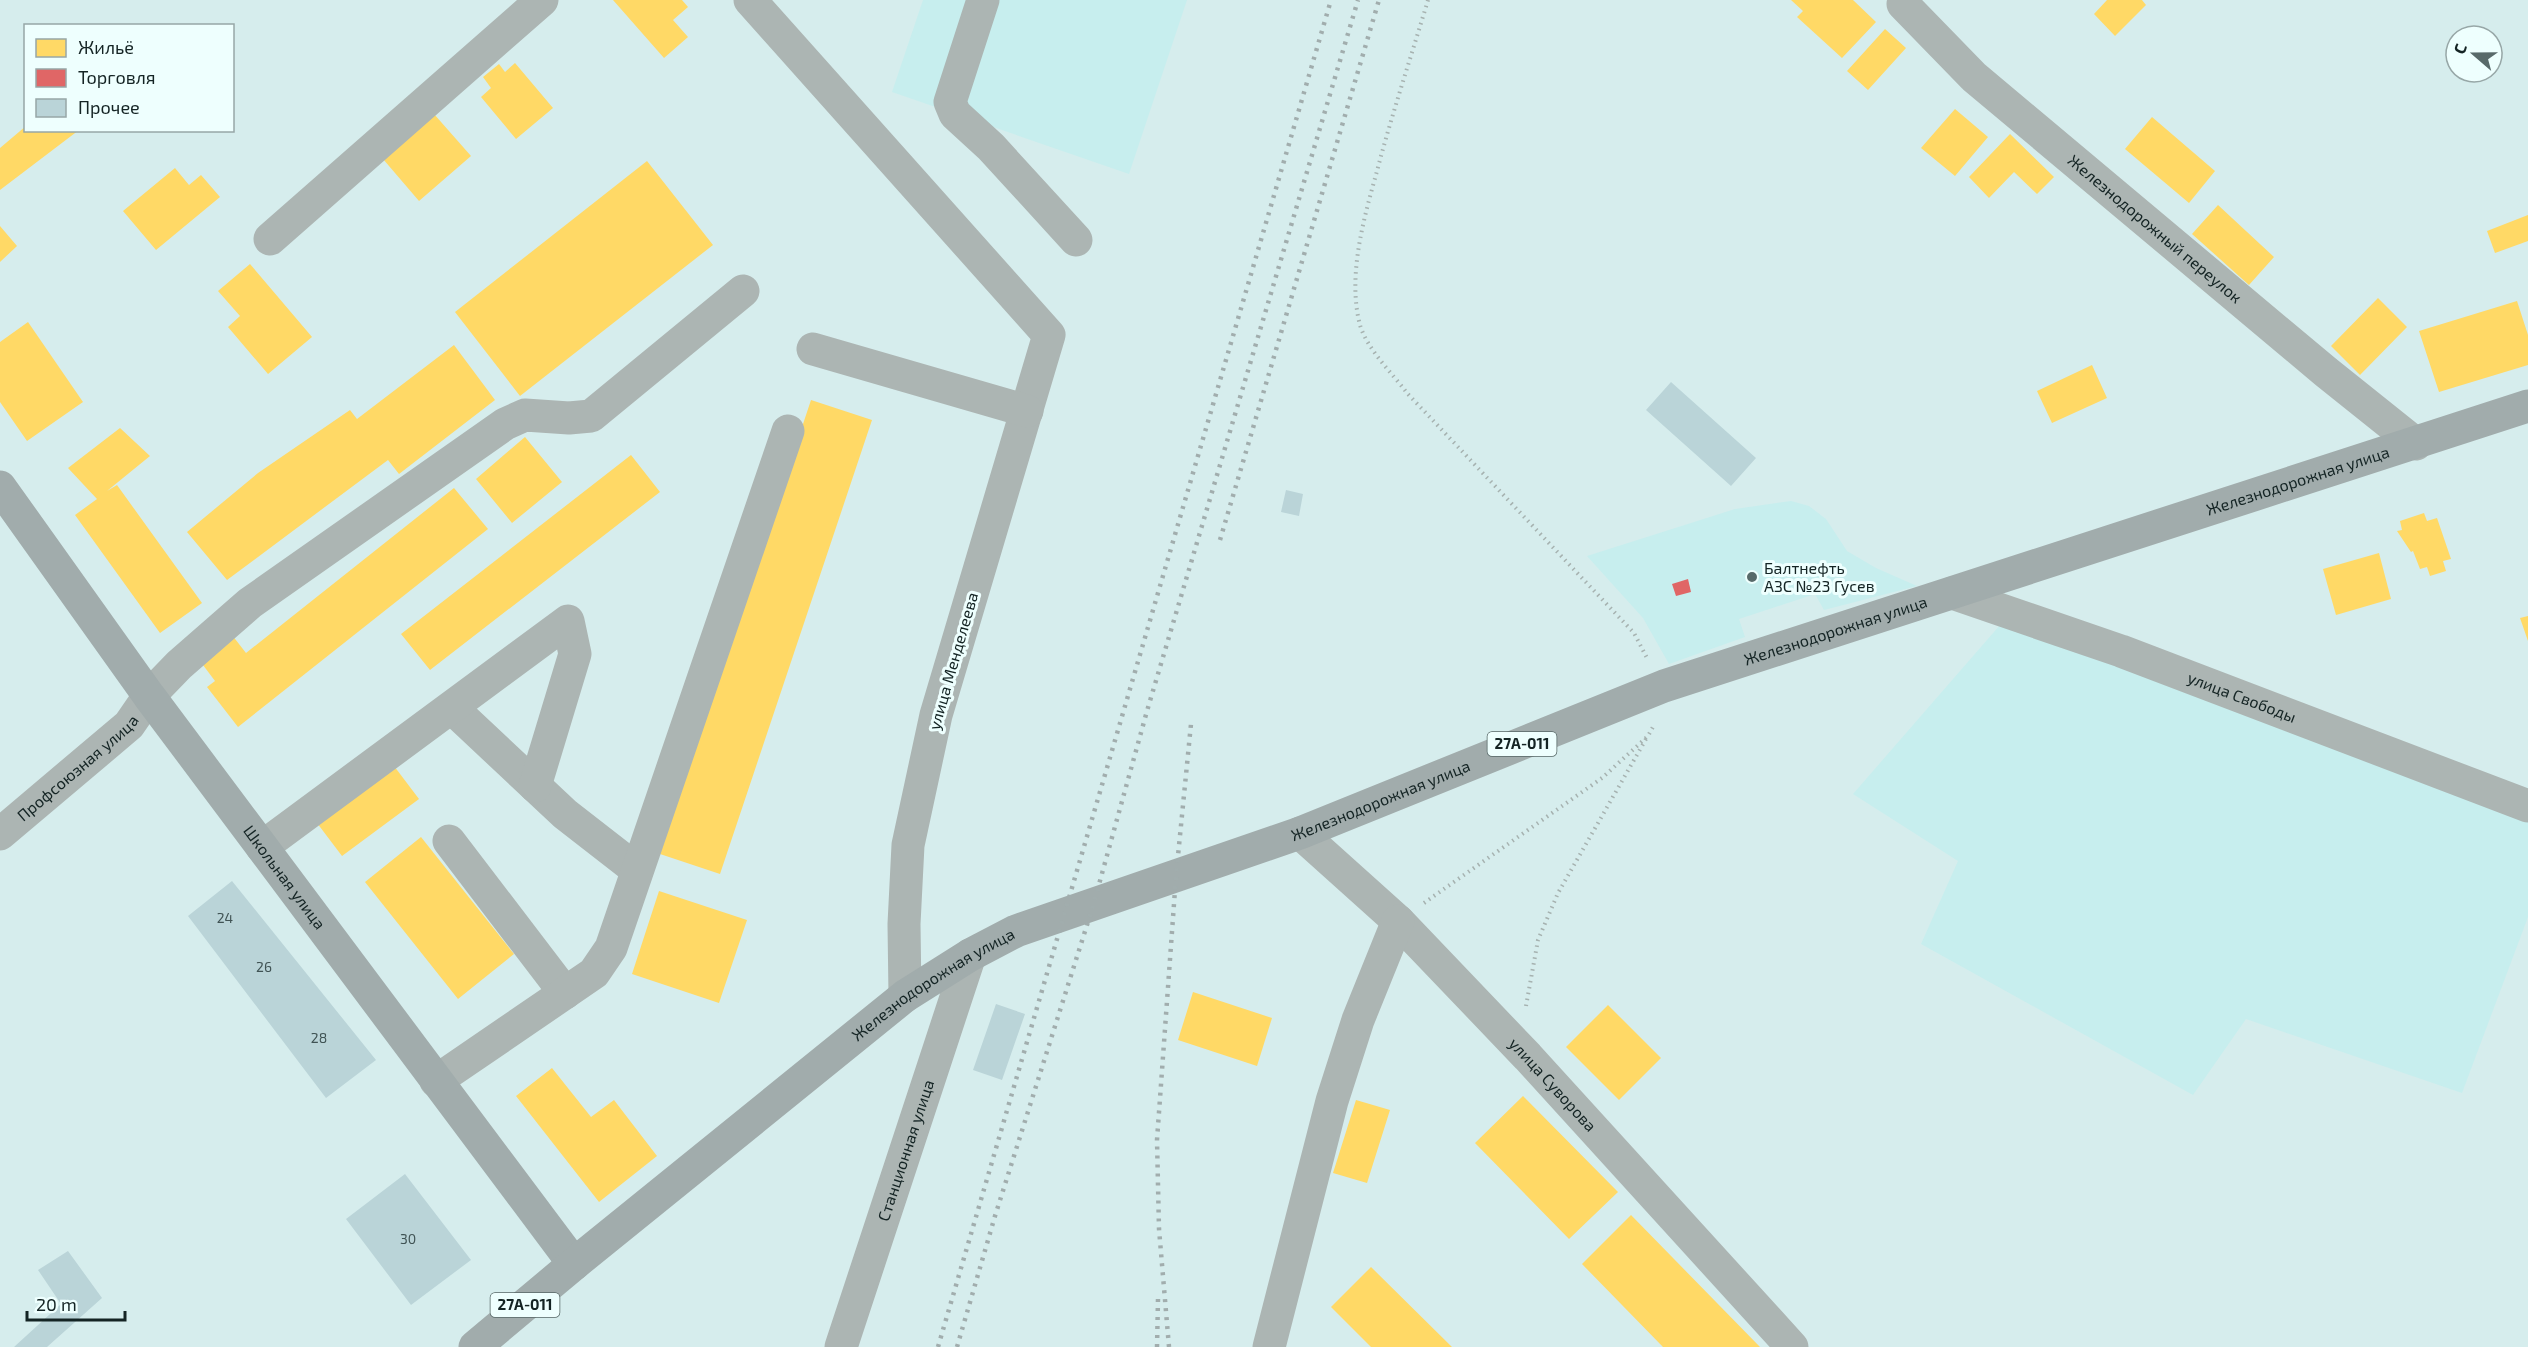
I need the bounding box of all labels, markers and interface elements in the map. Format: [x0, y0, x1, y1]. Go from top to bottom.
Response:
legend [24, 24, 234, 132]
north arrow [2444, 24, 2504, 84]
text: Жильё [78, 36, 134, 58]
text: С [2449, 41, 2470, 56]
text: Торговля [78, 66, 156, 88]
text: Прочее [78, 96, 140, 118]
street label: Железнодорожный переулок [2065, 150, 2246, 307]
street label: Железнодорожная улица [2204, 442, 2392, 519]
place label: Балтнефть АЗС №23 Гусев [1764, 558, 1875, 596]
marker: Балтнефть АЗС №23 Гусев [1745, 570, 1759, 584]
street label: улица Менделеева [924, 590, 982, 732]
street label: Железнодорожная улица [1741, 591, 1929, 669]
street label: улица Свободы [2185, 667, 2299, 726]
street label: Профсоюзная улица [13, 711, 142, 825]
road number: 27А-011 [1488, 732, 1556, 756]
street label: Железнодорожная улица [1288, 755, 1473, 844]
street label: Школьная улица [240, 821, 330, 933]
house number: 24 [217, 909, 233, 926]
street label: Железнодорожная улица [848, 924, 1017, 1044]
house number: 26 [256, 958, 272, 975]
house number: 28 [311, 1029, 327, 1046]
street label: улица Суворова [1505, 1034, 1601, 1135]
street label: Станционная улица [873, 1077, 937, 1223]
house number: 30 [400, 1230, 416, 1247]
scale bar [27, 1284, 124, 1322]
text: 20 m [36, 1293, 77, 1315]
road number: 27А-011 [490, 1293, 560, 1317]

